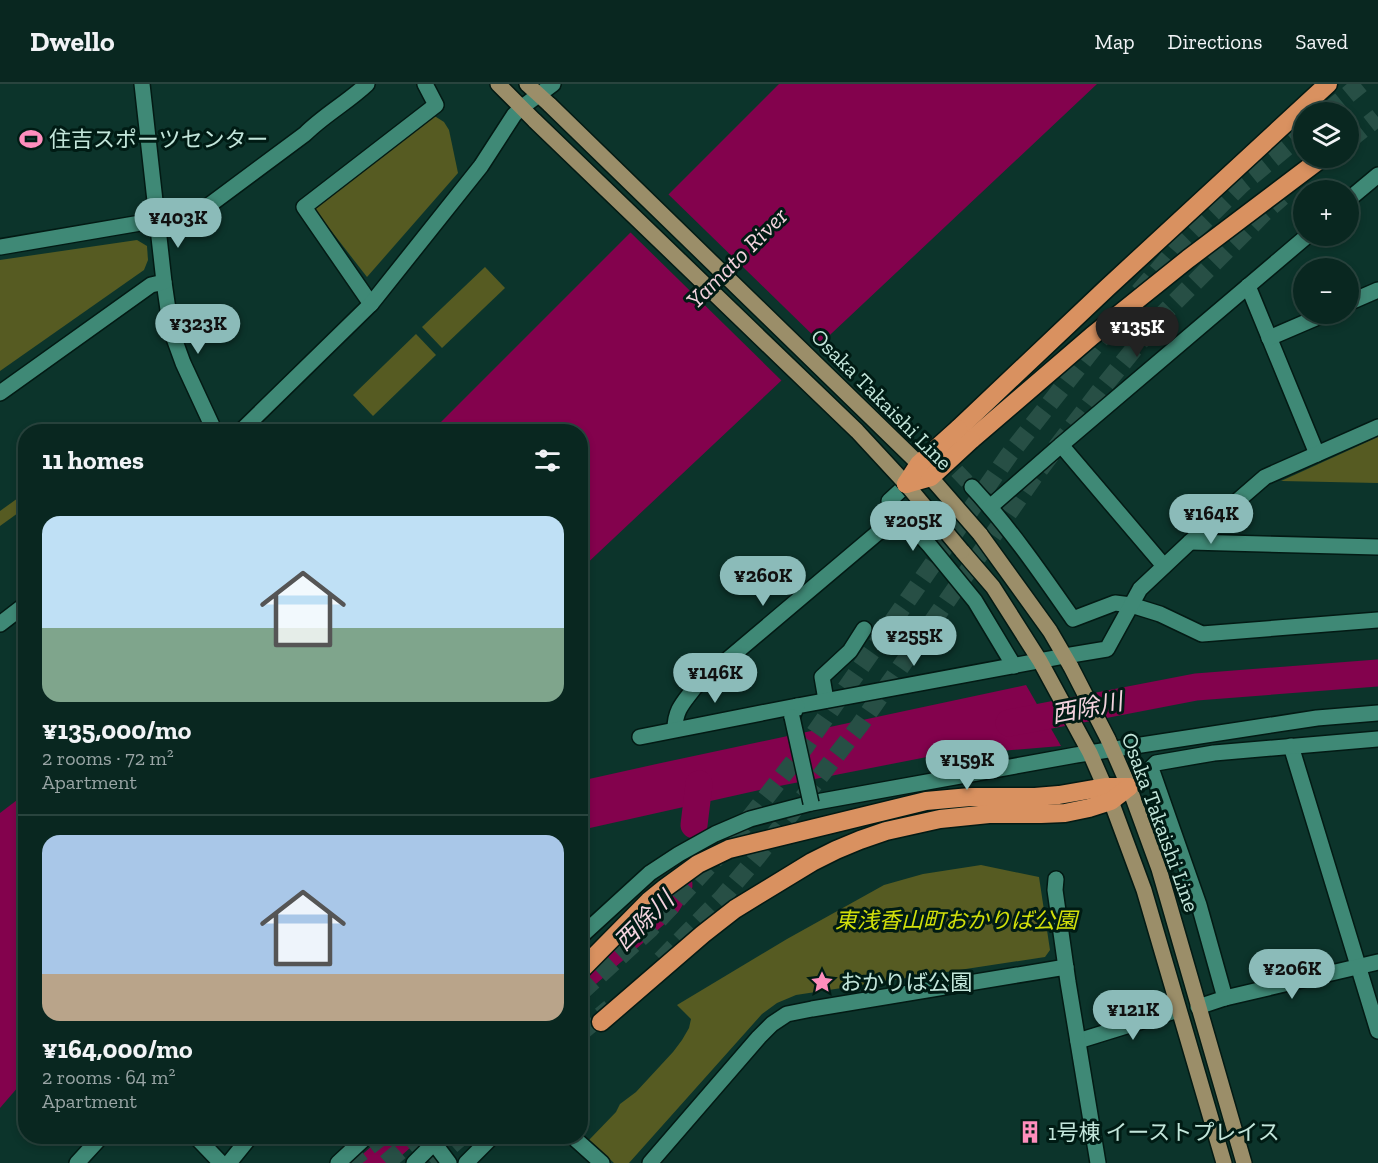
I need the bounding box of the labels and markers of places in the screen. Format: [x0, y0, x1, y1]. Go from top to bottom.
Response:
sports icon: 住吉スポーツセンター [18, 126, 44, 152]
place label: 住吉スポーツセンター [49, 126, 269, 153]
pin: ¥403K [136, 198, 220, 249]
pin: ¥323K [156, 304, 240, 355]
pin: ¥135K [1095, 307, 1179, 358]
pin: ¥164K [1169, 494, 1253, 545]
pin: ¥205K [871, 501, 955, 552]
pin: ¥260K [721, 556, 805, 607]
pin: ¥255K [872, 616, 956, 667]
pin: ¥146K [673, 653, 757, 704]
pin: ¥159K [925, 740, 1009, 791]
pin: ¥206K [1250, 949, 1334, 1000]
place icon: おかりば公園 [809, 969, 835, 995]
place label: おかりば公園 [840, 969, 972, 996]
pin: ¥121K [1091, 990, 1175, 1041]
building icon: 1号棟 イーストプレイス [1017, 1119, 1043, 1145]
place label: 1号棟 イーストプレイス [1048, 1119, 1280, 1146]

